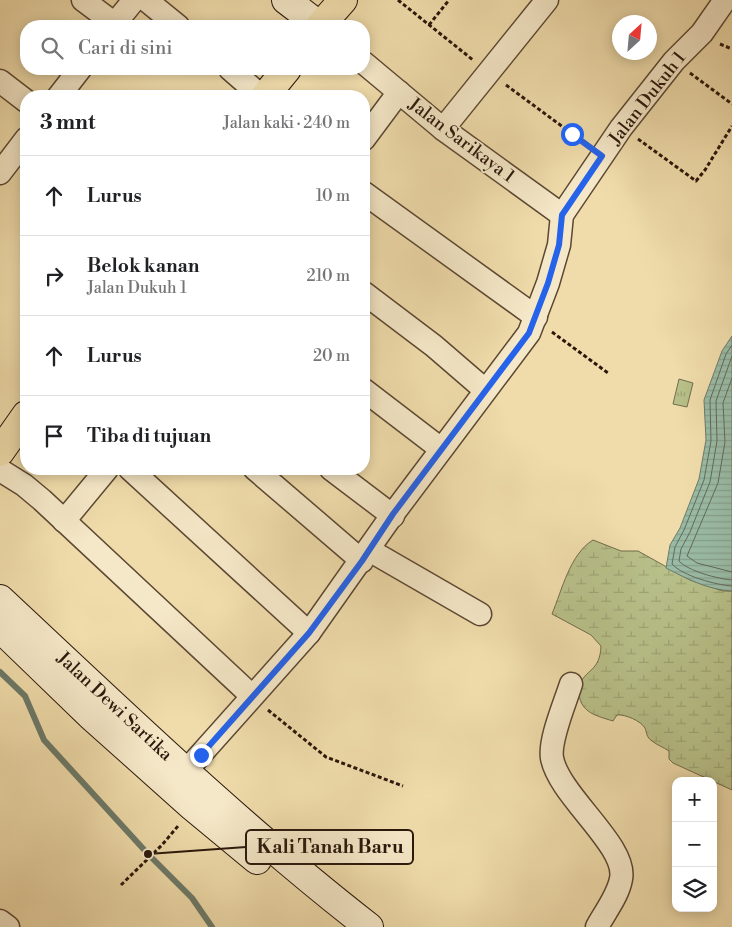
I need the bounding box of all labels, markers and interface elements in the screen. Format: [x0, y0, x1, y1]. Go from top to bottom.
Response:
north arrow [612, 15, 657, 60]
search box [20, 20, 370, 75]
icon: search [38, 34, 66, 62]
text: Cari di sini [78, 36, 173, 60]
street label: Jalan Dukuh 1 [603, 47, 691, 150]
street label: Jalan Sarikaya 1 [403, 92, 520, 188]
text: 3 mnt [40, 110, 95, 136]
text: Jalan kaki · 240 m [223, 113, 350, 133]
route start [561, 123, 584, 146]
icon: ahead [40, 182, 68, 210]
text: Lurus [87, 184, 142, 208]
text: 10 m [316, 186, 350, 206]
text: Belok kanan [87, 254, 200, 278]
icon: right [40, 262, 68, 290]
text: 210 m [306, 266, 350, 286]
text: Jalan Dukuh 1 [87, 278, 187, 298]
icon: ahead [40, 342, 68, 370]
text: Lurus [87, 344, 142, 368]
text: 20 m [313, 346, 350, 366]
icon: arrive [40, 422, 68, 450]
text: Tiba di tujuan [87, 424, 211, 448]
street label: Jalan Dewi Sartika [51, 646, 178, 766]
route end [190, 744, 213, 767]
map controls [672, 777, 717, 912]
button: + [672, 777, 717, 822]
button: − [672, 822, 717, 867]
callout: Kali Tanah Baru [246, 830, 413, 864]
text: Kali Tanah Baru [256, 835, 404, 859]
button: layers [672, 867, 717, 912]

